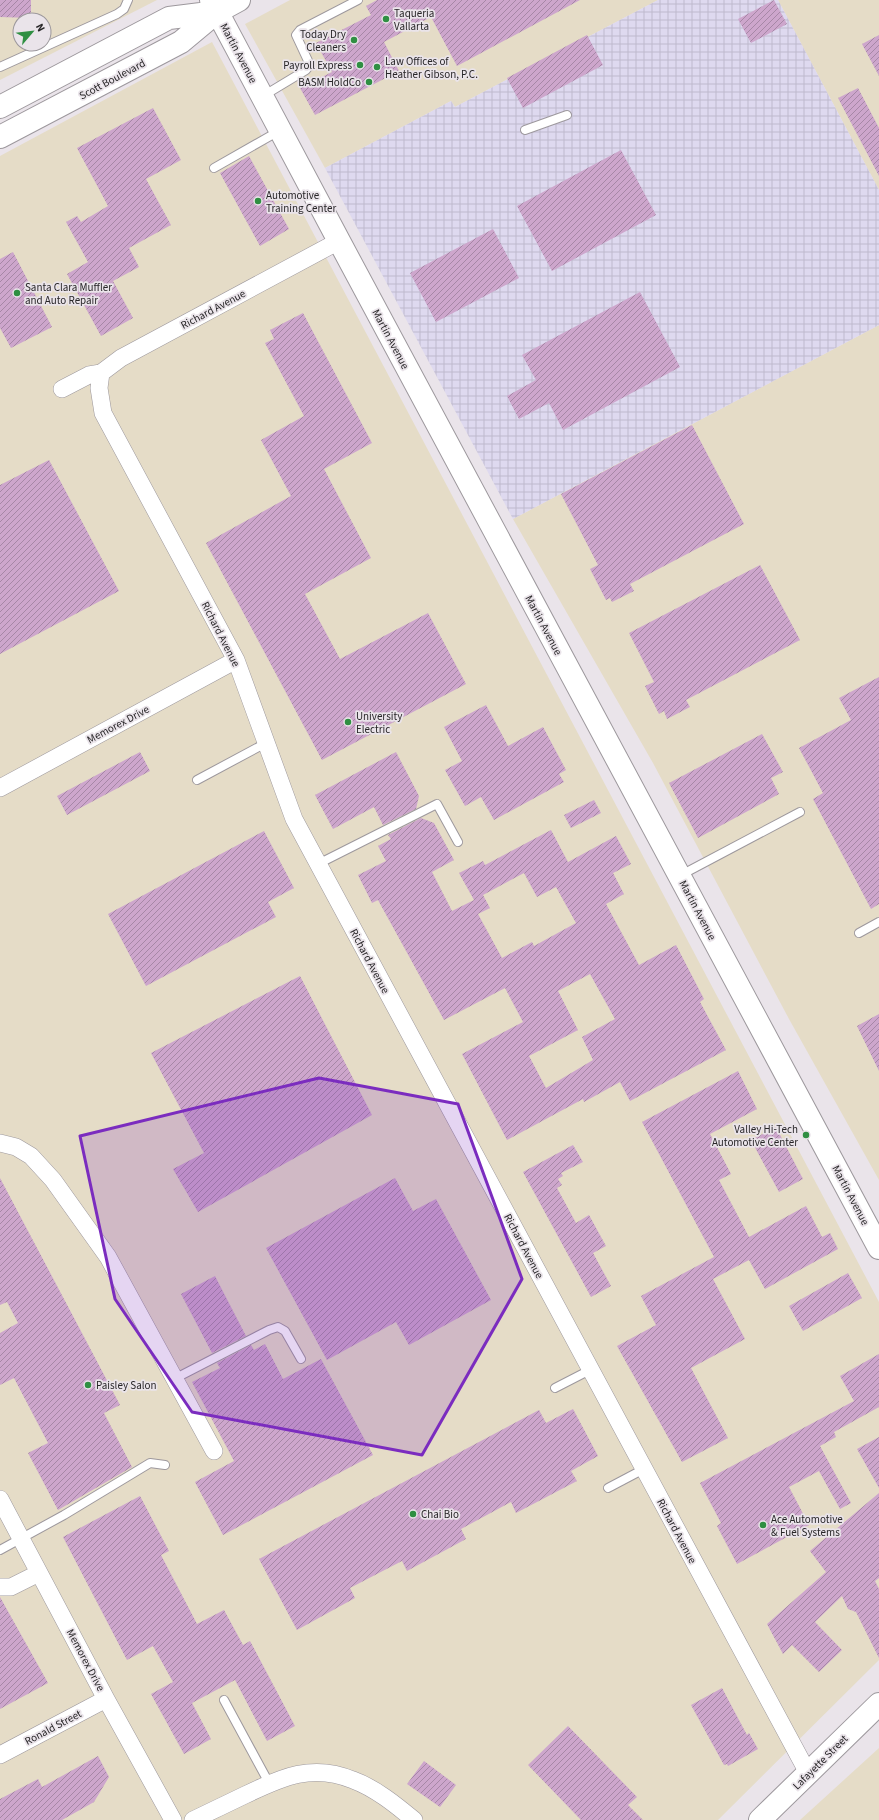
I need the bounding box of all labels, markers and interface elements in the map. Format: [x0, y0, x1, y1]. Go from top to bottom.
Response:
place label: Taqueria Vallarta [394, 6, 434, 34]
north arrow [12, 12, 52, 52]
marker: Taqueria Vallarta [381, 14, 391, 24]
text: N [32, 21, 49, 34]
street label: Martin Avenue [216, 21, 261, 86]
place label: Today Dry Cleaners [300, 27, 346, 55]
marker: Today Dry Cleaners [349, 35, 359, 45]
place label: Law Offices of Heather Gibson, P.C. [385, 54, 478, 82]
street label: Scott Boulevard [77, 56, 148, 103]
place label: Payroll Express [283, 58, 352, 73]
marker: Payroll Express [355, 60, 365, 70]
marker: Law Offices of Heather Gibson, P.C. [372, 62, 382, 72]
place label: BASM HoldCo [298, 75, 361, 90]
marker: BASM HoldCo [364, 77, 374, 87]
place label: Automotive Training Center [266, 188, 336, 216]
marker: Automotive Training Center [253, 196, 263, 206]
place label: Santa Clara Muffler and Auto Repair [25, 280, 112, 308]
street label: Richard Avenue [178, 286, 249, 333]
marker: Santa Clara Muffler and Auto Repair [12, 288, 22, 298]
street label: Martin Avenue [368, 307, 413, 372]
street label: Martin Avenue [521, 593, 566, 658]
street label: Richard Avenue [198, 599, 244, 670]
street label: Memorex Drive [84, 701, 153, 747]
place label: University Electric [356, 709, 402, 737]
marker: University Electric [343, 717, 353, 727]
street label: Martin Avenue [675, 878, 720, 943]
street label: Richard Avenue [346, 926, 393, 997]
place label: Valley Hi-Tech Automotive Center [712, 1122, 798, 1150]
marker: Valley Hi-Tech Automotive Center [801, 1130, 811, 1140]
street label: Martin Avenue [828, 1163, 873, 1228]
street label: Richard Avenue [500, 1211, 547, 1282]
place label: Paisley Salon [96, 1378, 156, 1393]
marker: Paisley Salon [83, 1380, 93, 1390]
street label: Richard Avenue [653, 1496, 700, 1567]
place label: Chai Bio [421, 1507, 459, 1522]
marker: Chai Bio [408, 1509, 418, 1519]
place label: Ace Automotive & Fuel Systems [771, 1512, 843, 1540]
marker: Ace Automotive & Fuel Systems [758, 1520, 768, 1530]
street label: Memorex Drive [63, 1626, 109, 1695]
street label: Ronald Street [22, 1706, 85, 1749]
street label: Lafayette Street [790, 1731, 851, 1793]

